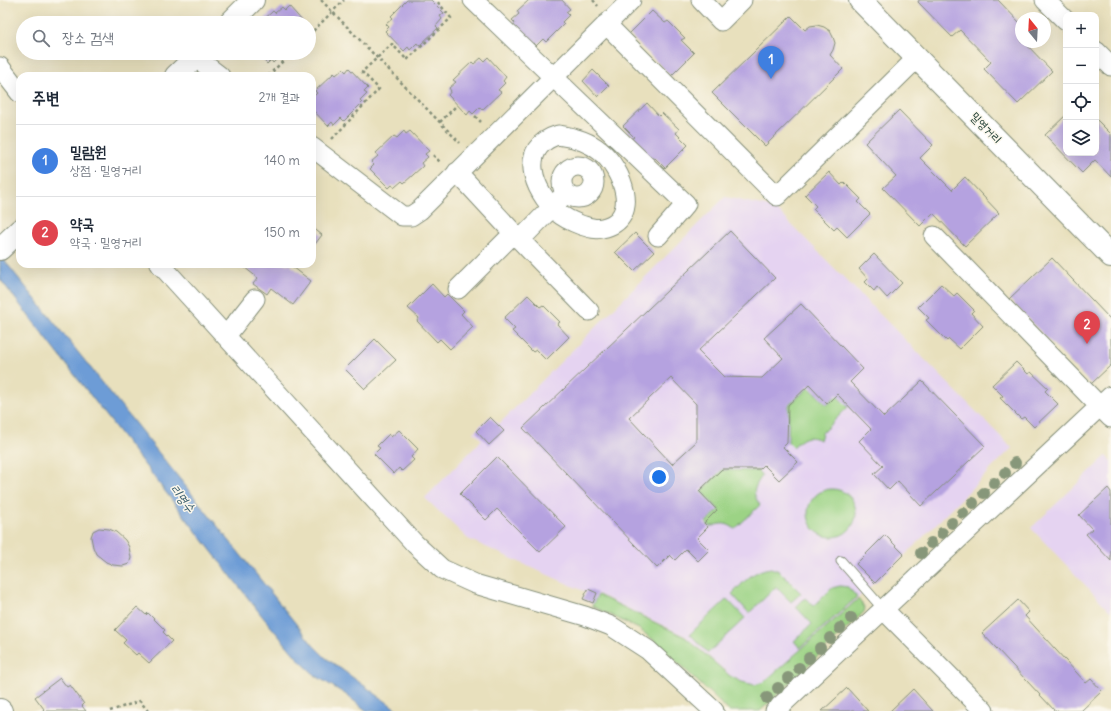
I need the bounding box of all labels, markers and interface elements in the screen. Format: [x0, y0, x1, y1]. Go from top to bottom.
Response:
north arrow [1015, 12, 1051, 48]
map controls [1063, 12, 1099, 156]
button: + [1063, 12, 1099, 48]
search box [16, 16, 316, 60]
icon: search [30, 27, 52, 49]
text: 장소 검색 [62, 28, 114, 47]
pin: 1 [758, 46, 784, 79]
button: − [1063, 48, 1099, 84]
button: locate [1063, 84, 1099, 120]
text: 주변 [32, 87, 59, 109]
text: 2개 결과 [258, 89, 300, 106]
street label: 밀영거리 [968, 109, 1005, 147]
button: layers [1063, 120, 1099, 156]
text: 밀람원 [70, 142, 106, 161]
text: 1 [42, 152, 48, 169]
text: 140 m [264, 152, 300, 169]
text: 상점 · 밀영거리 [70, 162, 142, 179]
text: 약국 [70, 214, 94, 233]
text: 2 [41, 224, 49, 241]
text: 150 m [264, 224, 300, 241]
text: 약국 · 밀영거리 [70, 234, 142, 251]
pin: 2 [1074, 311, 1100, 344]
your location [649, 467, 669, 487]
water label: 리명수 [166, 481, 199, 516]

